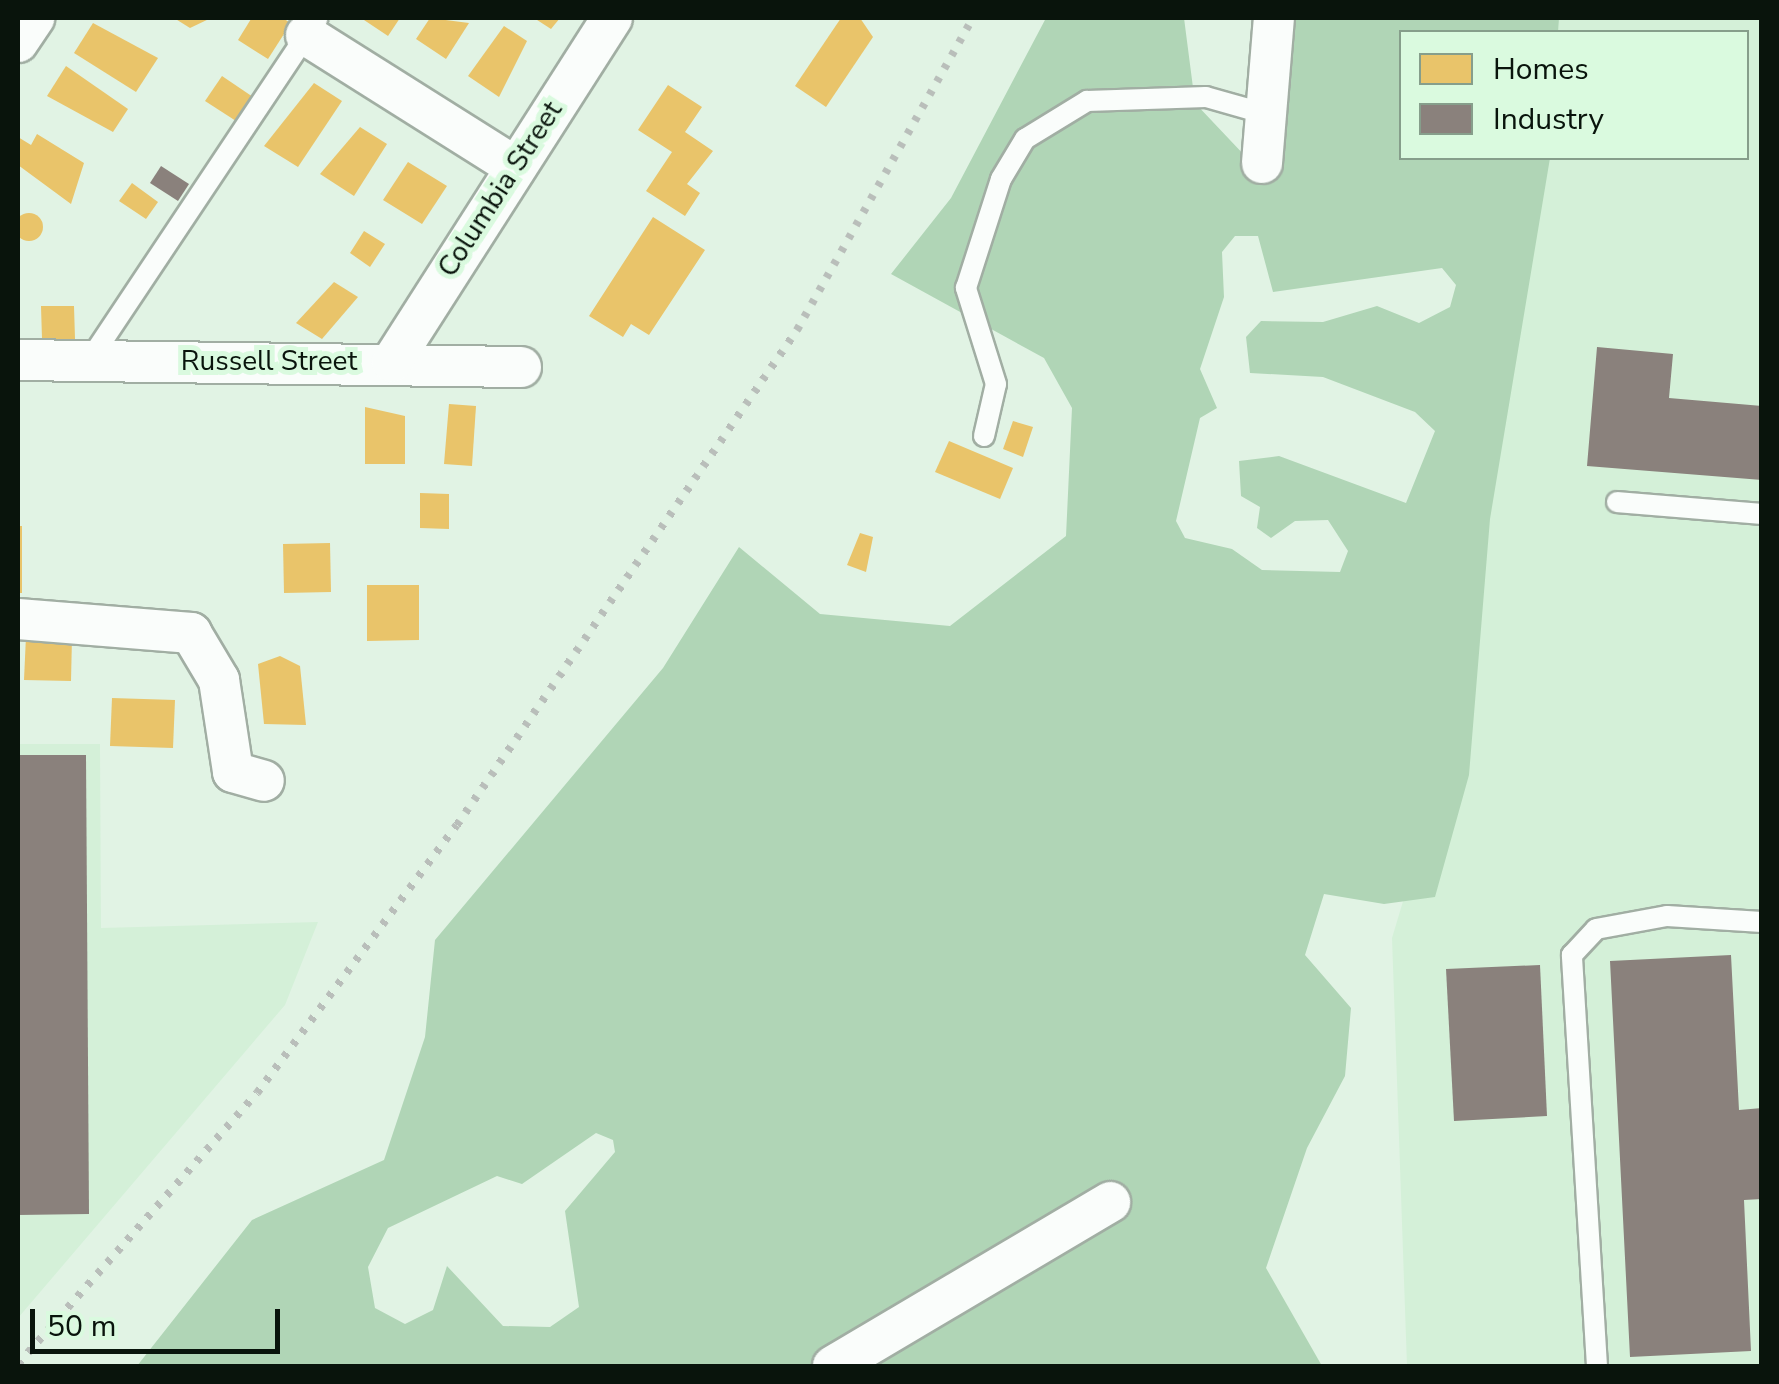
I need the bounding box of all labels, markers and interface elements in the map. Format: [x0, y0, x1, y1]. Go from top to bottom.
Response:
legend [1399, 30, 1749, 160]
text: Homes [1493, 49, 1589, 90]
street label: Columbia Street [431, 95, 569, 283]
text: Industry [1493, 99, 1604, 140]
street label: Russell Street [181, 344, 357, 378]
scale bar [35, 1289, 285, 1351]
text: 50 m [47, 1306, 116, 1347]

